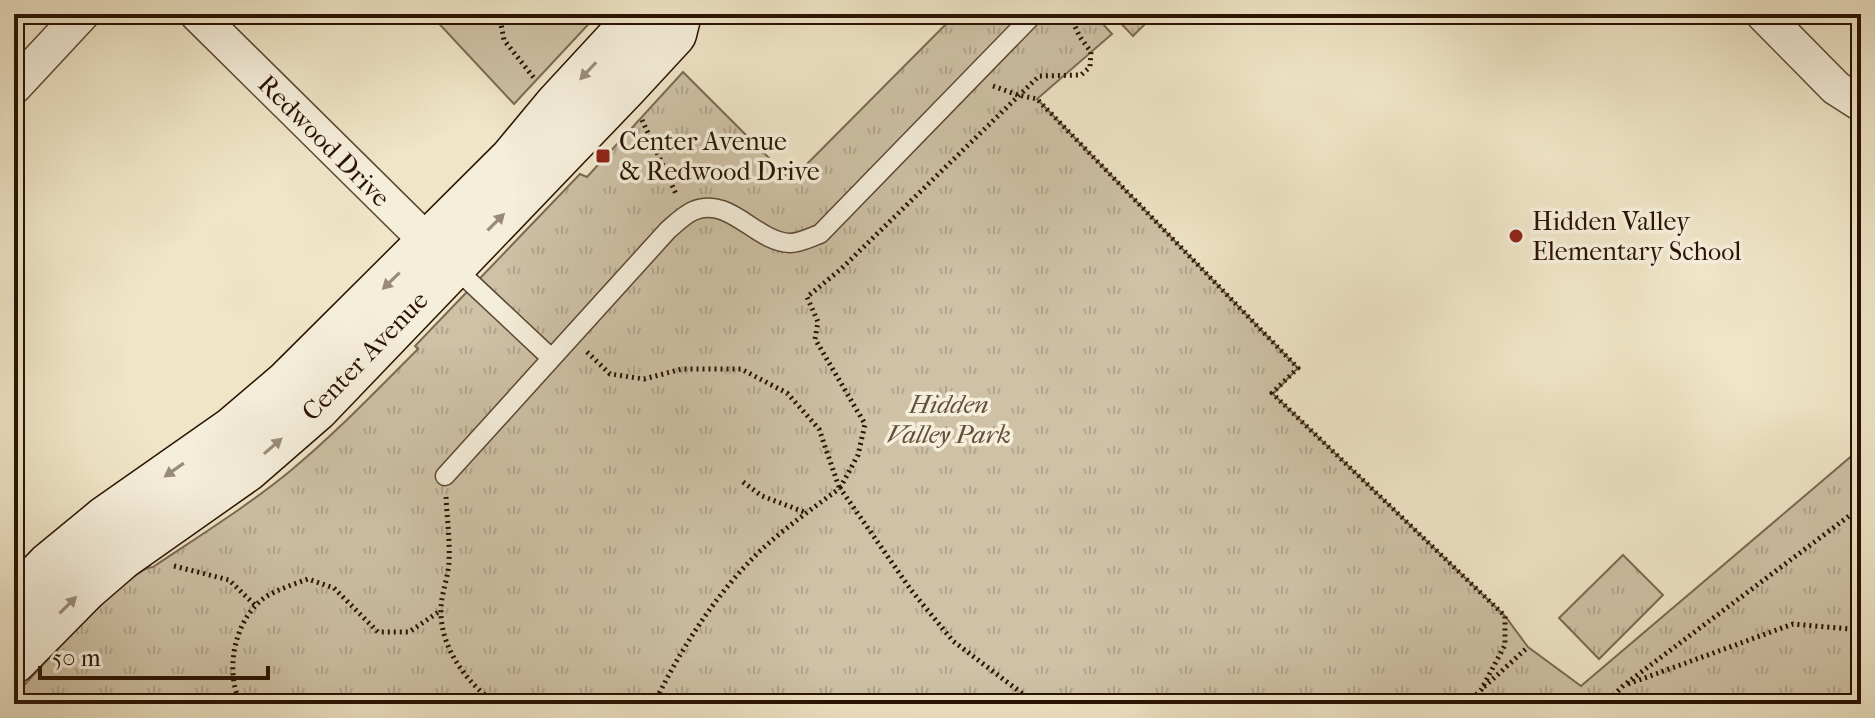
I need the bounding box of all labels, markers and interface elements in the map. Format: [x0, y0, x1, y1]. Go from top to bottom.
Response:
one-way arrow [579, 61, 597, 80]
street label: Redwood Drive [252, 69, 397, 214]
place label: Center Avenue & Redwood Drive [619, 126, 820, 187]
marker: Center Avenue & Redwood Drive [594, 147, 612, 165]
place label: Hidden Valley Elementary School [1532, 206, 1741, 267]
one-way arrow [486, 213, 505, 232]
marker: Hidden Valley Elementary School [1507, 227, 1525, 245]
one-way arrow [382, 271, 401, 290]
street label: Center Avenue [296, 285, 435, 427]
park label: Hidden Valley Park [887, 389, 1011, 450]
one-way arrow [263, 438, 283, 455]
one-way arrow [164, 462, 185, 477]
one-way arrow [58, 596, 77, 615]
scale bar [40, 630, 268, 680]
text: 50 m [52, 644, 101, 672]

